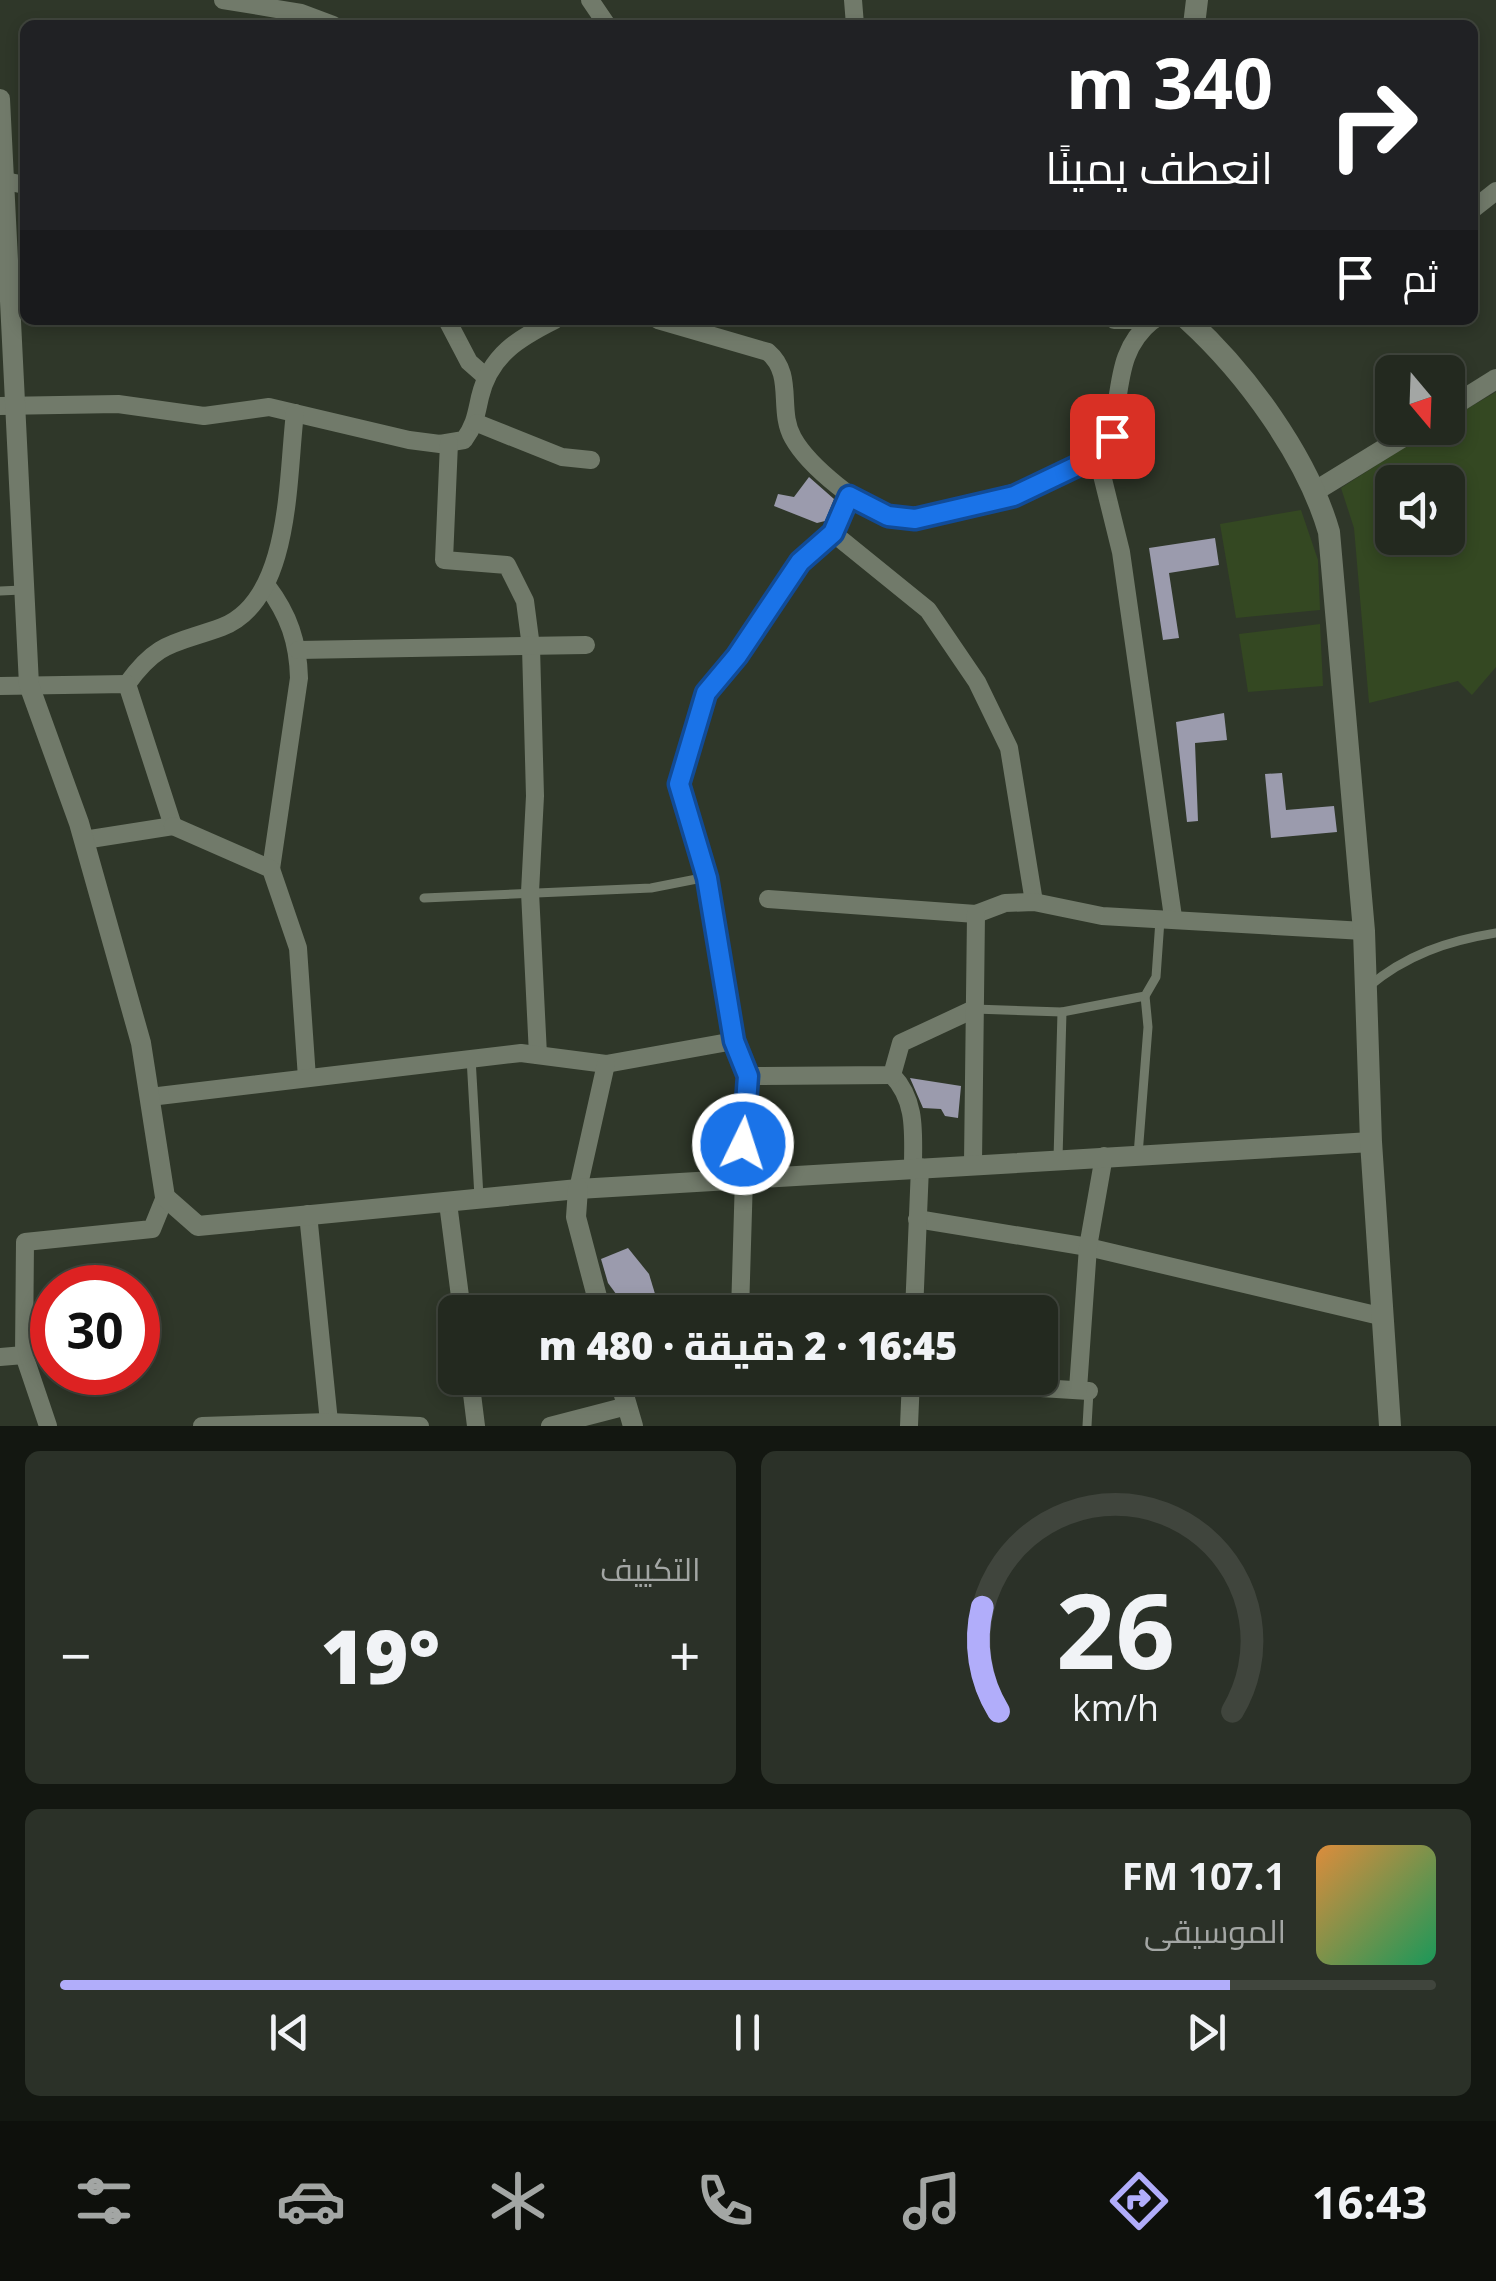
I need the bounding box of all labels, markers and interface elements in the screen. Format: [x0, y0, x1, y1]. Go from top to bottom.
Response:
text: 340 m [1066, 34, 1273, 130]
icon: right [1308, 60, 1438, 190]
text: انعطف يمينًا [1045, 136, 1273, 197]
icon: arrive [1328, 250, 1383, 305]
text: ثم [1403, 251, 1438, 303]
north arrow [1375, 355, 1465, 445]
map controls [1375, 355, 1465, 555]
pin [1070, 394, 1155, 479]
icon: arrive [1085, 409, 1140, 464]
button: sound [1375, 465, 1465, 555]
position arrow [691, 1092, 795, 1196]
speed limit sign: 30 [30, 1265, 160, 1395]
text: 16:45 · 2 دقيقة · 480 m [539, 1319, 957, 1371]
text: التكييف [600, 1547, 701, 1590]
text: 26 [1056, 1558, 1175, 1699]
text: 19° [320, 1604, 440, 1706]
text: − [60, 1617, 91, 1692]
text: + [669, 1617, 701, 1692]
text: km/h [1072, 1683, 1159, 1731]
text: 107.1 FM [1122, 1849, 1286, 1901]
text: الموسيقى [1144, 1909, 1286, 1952]
icon: previous [262, 2005, 317, 2060]
icon: pause [720, 2005, 775, 2060]
icon: next [1179, 2005, 1234, 2060]
icon: filters [69, 2166, 139, 2236]
icon: car [276, 2166, 346, 2236]
icon: climate [483, 2166, 553, 2236]
icon: phone [690, 2166, 760, 2236]
icon: music [897, 2166, 967, 2236]
icon: directions [1104, 2166, 1174, 2236]
text: 16:43 [1312, 2171, 1427, 2232]

